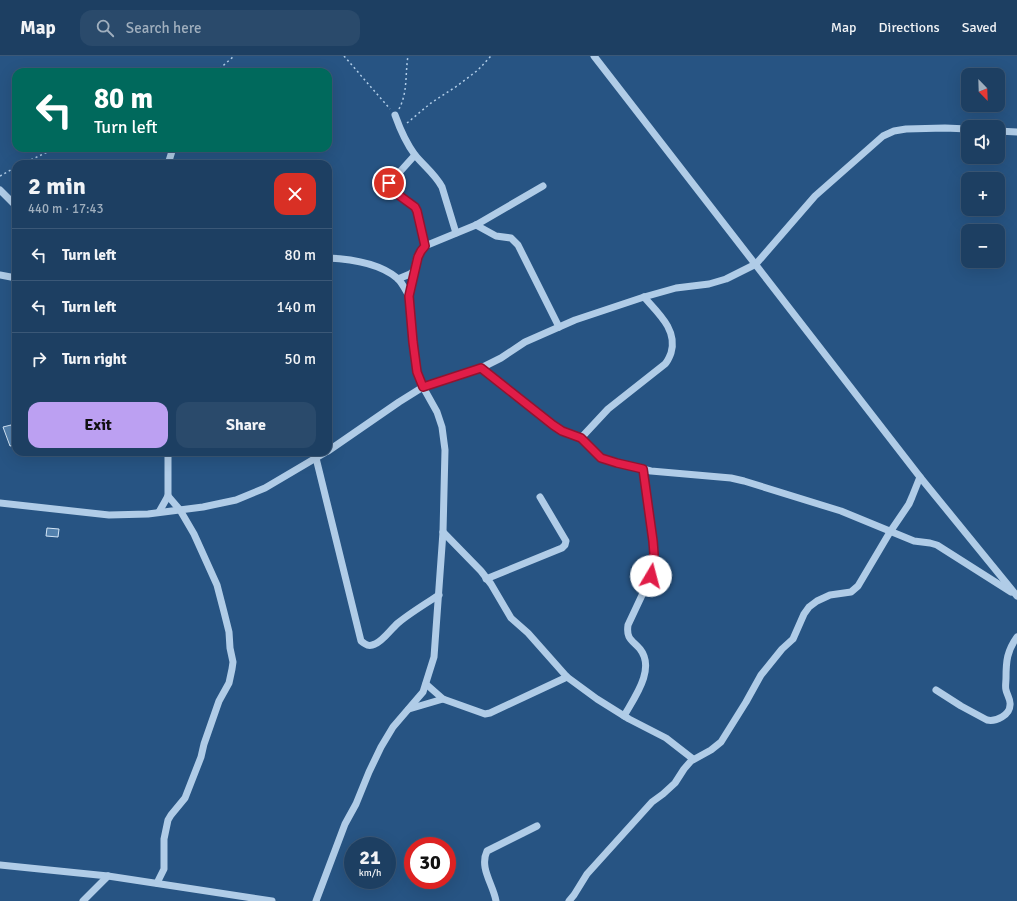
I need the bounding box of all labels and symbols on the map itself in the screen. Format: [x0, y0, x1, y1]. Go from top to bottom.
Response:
north arrow [961, 68, 1005, 112]
pin [372, 166, 406, 200]
position arrow [630, 555, 672, 597]
speed limit sign: 30 [404, 837, 456, 889]

